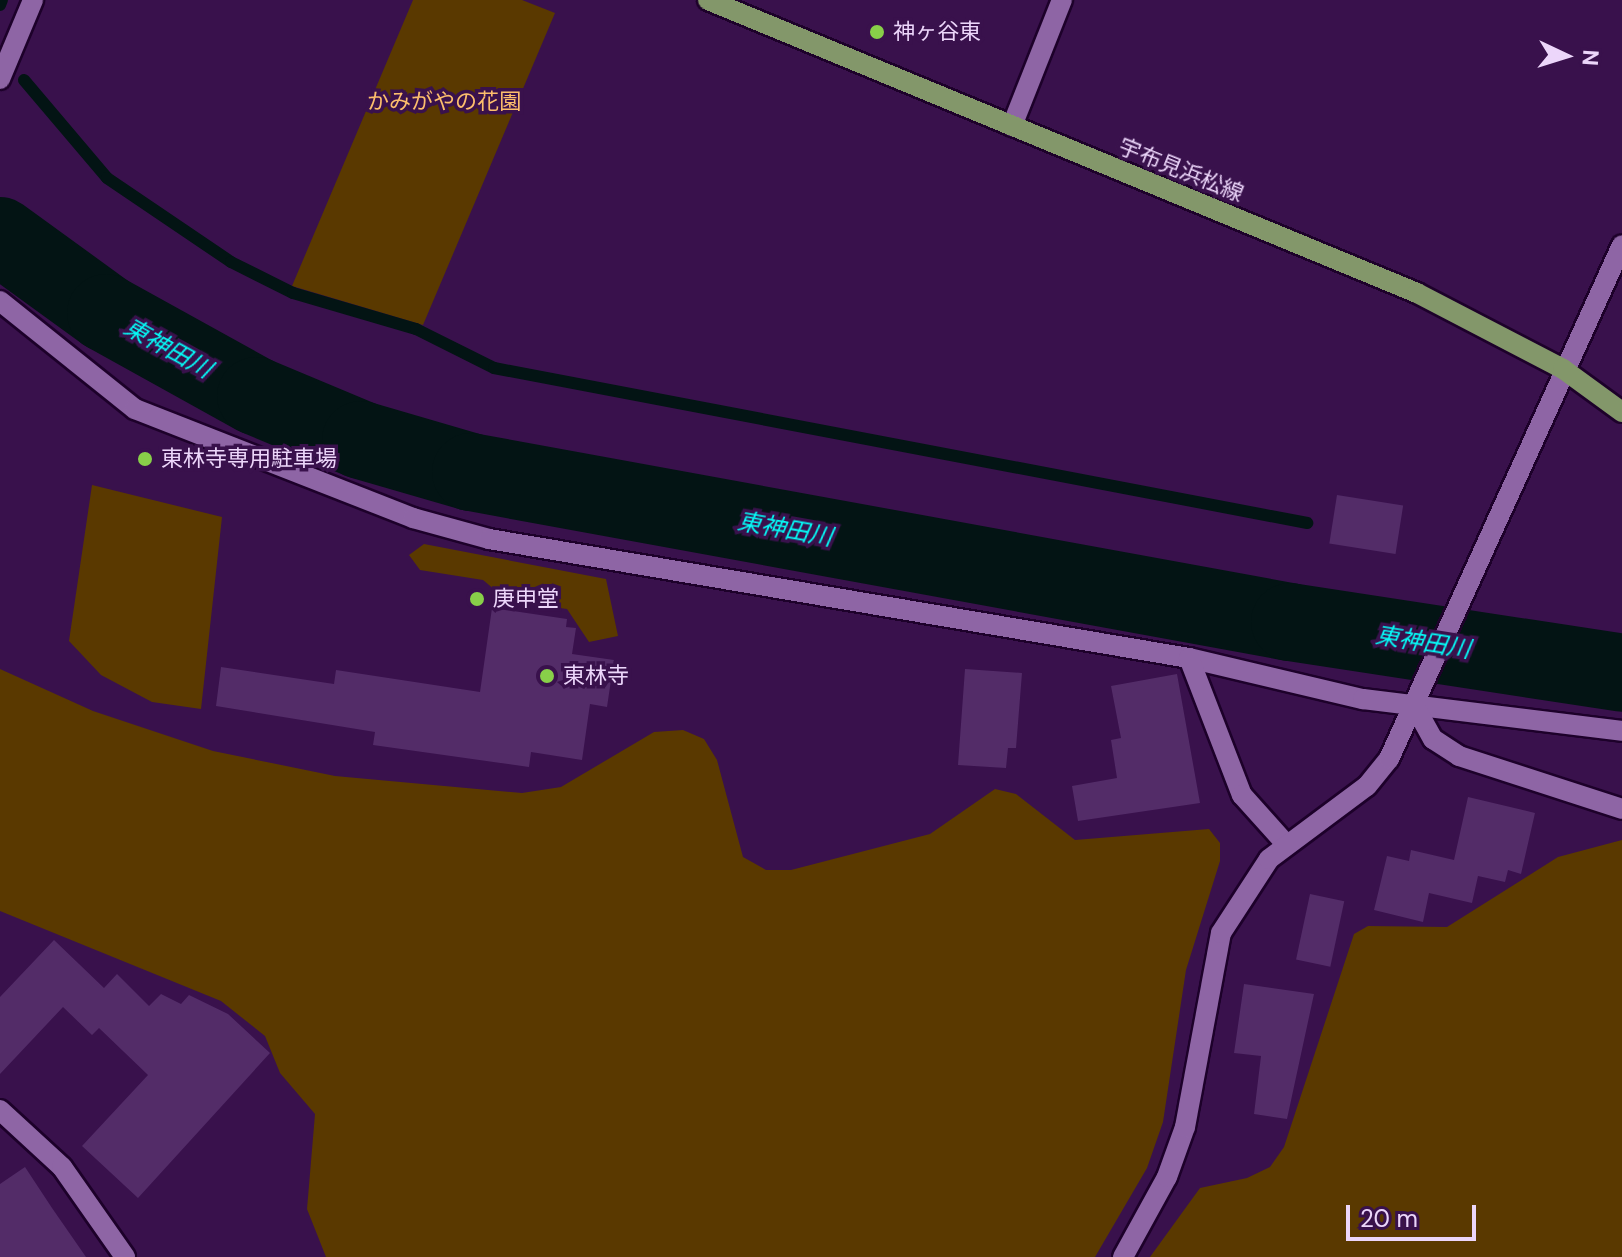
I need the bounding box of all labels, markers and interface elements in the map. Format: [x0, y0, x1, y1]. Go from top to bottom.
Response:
north arrow [1526, 16, 1606, 96]
place label: 神ヶ谷東 [893, 19, 981, 45]
marker: 神ヶ谷東 [868, 23, 886, 41]
text: N [1575, 49, 1605, 67]
park label: かみがやの花園 [367, 89, 521, 115]
street label: 宇布見浜松線 [1115, 133, 1247, 207]
water label: 東神田川 [119, 312, 217, 384]
place label: 東林寺専用駐車場 [161, 446, 337, 472]
marker: 東林寺専用駐車場 [136, 450, 154, 468]
water label: 東神田川 [735, 506, 835, 552]
place label: 庚申堂 [493, 586, 559, 612]
marker: 庚申堂 [468, 590, 486, 608]
water label: 東神田川 [1373, 620, 1473, 664]
place label: 東林寺 [563, 663, 629, 689]
marker: 東林寺 [538, 667, 556, 685]
scale bar [1350, 1189, 1480, 1239]
text: 20 m [1360, 1203, 1418, 1234]

